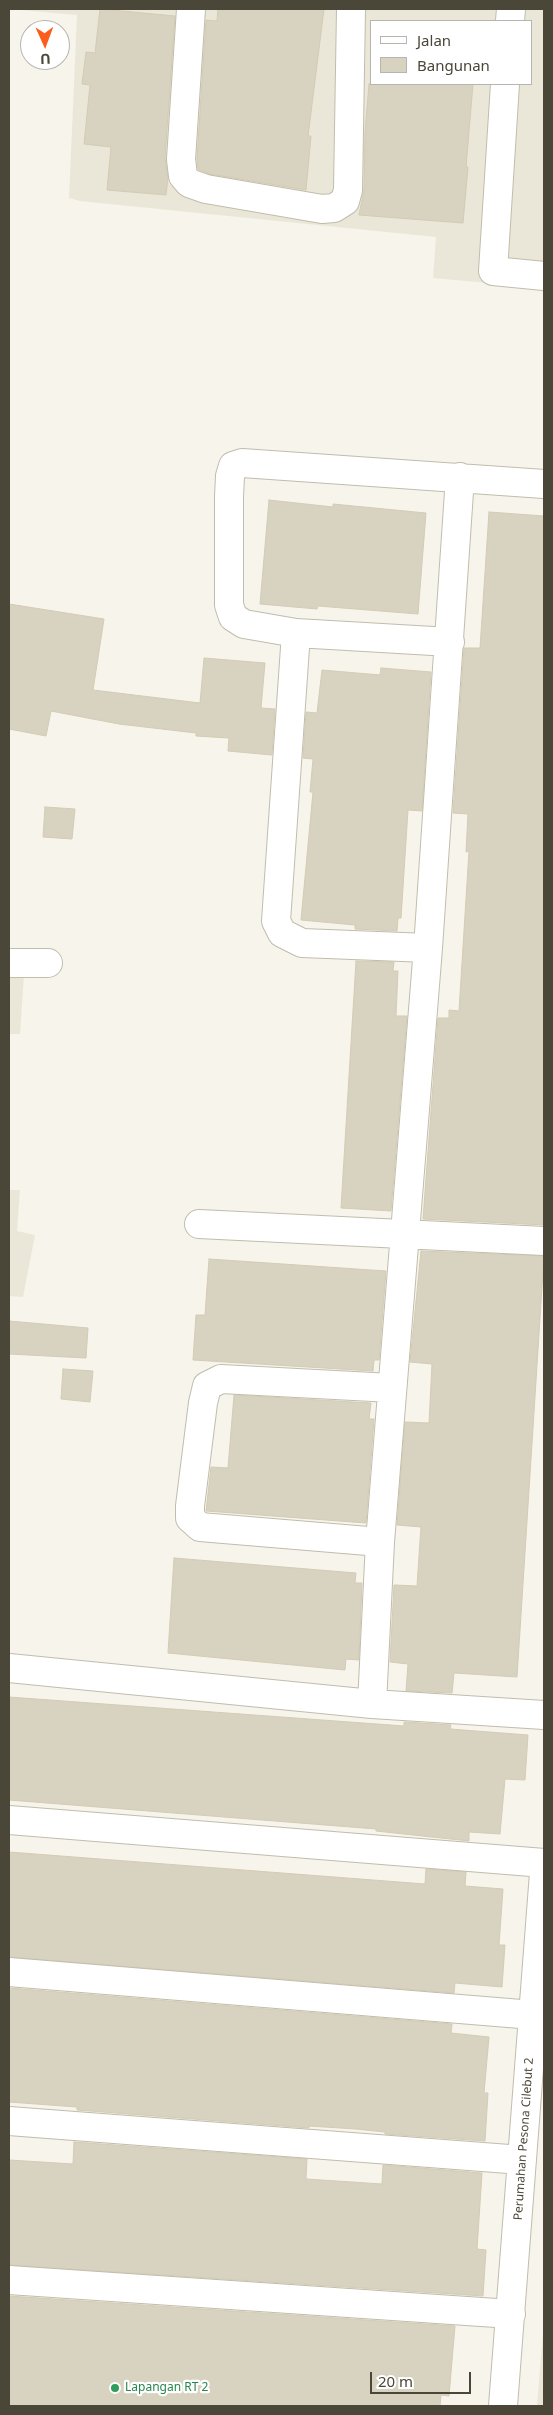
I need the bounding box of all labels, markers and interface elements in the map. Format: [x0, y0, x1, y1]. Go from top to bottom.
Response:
north arrow [20, 20, 70, 70]
legend [370, 20, 533, 85]
text: Jalan [417, 30, 451, 50]
text: U [40, 50, 51, 69]
text: Bangunan [417, 55, 490, 75]
street label: Perumahan Pesona Cilebut 2 [511, 2057, 537, 2221]
scale bar [373, 2362, 474, 2394]
text: 20 m [378, 2371, 413, 2391]
place label: Lapangan RT 2 [125, 2381, 208, 2395]
marker: Lapangan RT 2 [109, 2382, 121, 2394]

